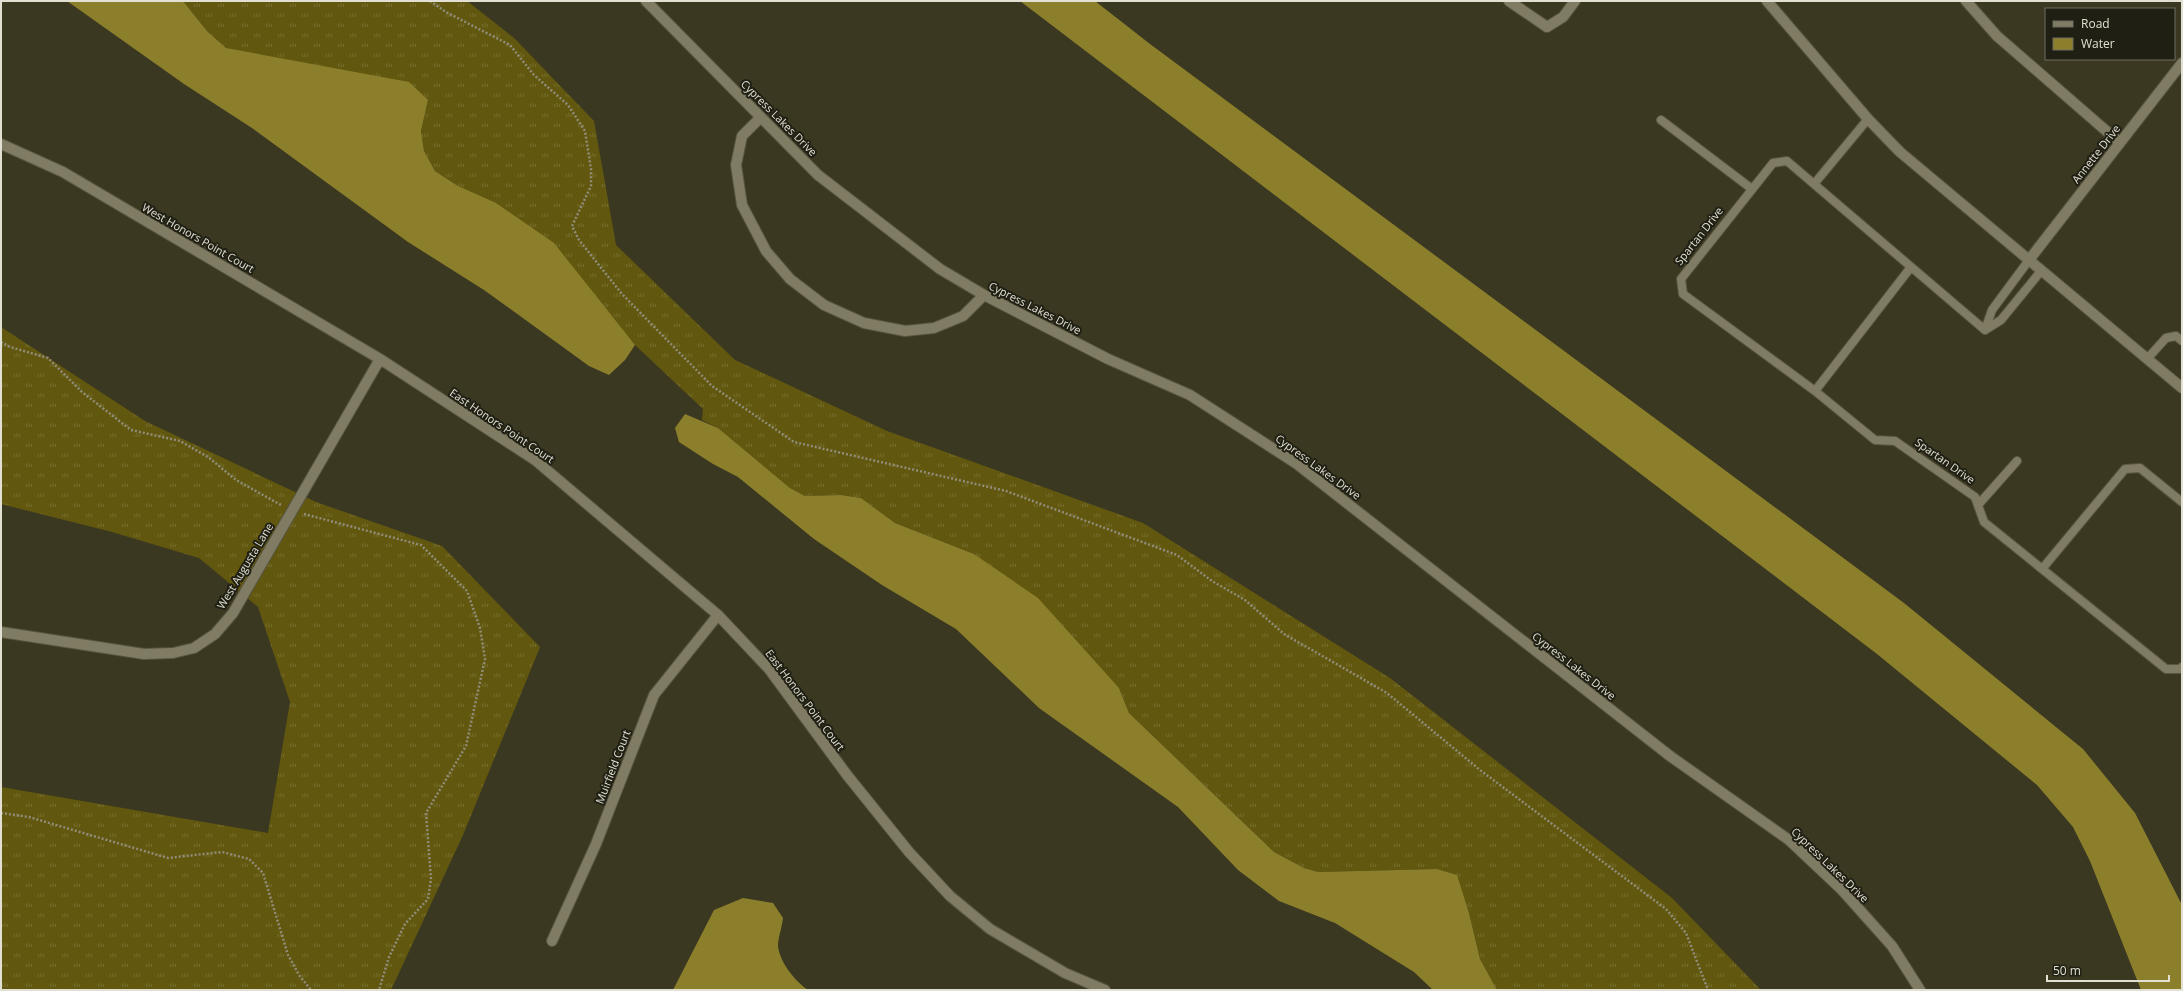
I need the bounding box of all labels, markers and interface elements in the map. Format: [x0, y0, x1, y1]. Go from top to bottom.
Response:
legend [2045, 8, 2175, 60]
text: Road [2081, 15, 2110, 32]
text: Water [2081, 35, 2115, 52]
street label: Cypress Lakes Drive [738, 76, 821, 159]
street label: Annette Drive [2068, 121, 2123, 186]
street label: West Honors Point Court [139, 199, 257, 276]
street label: Spartan Drive [1671, 204, 1726, 268]
street label: Cypress Lakes Drive [986, 278, 1084, 337]
street label: East Honors Point Court [447, 385, 558, 466]
street label: Cypress Lakes Drive [1273, 431, 1364, 503]
street label: Spartan Drive [1912, 434, 1978, 487]
street label: West Augusta Lane [213, 520, 276, 611]
street label: Cypress Lakes Drive [1529, 628, 1619, 703]
street label: East Honors Point Court [762, 646, 848, 753]
street label: Muirfield Court [592, 728, 633, 806]
street label: Cypress Lakes Drive [1788, 824, 1872, 905]
scale bar [2047, 957, 2169, 983]
text: 50 m [2053, 962, 2081, 979]

